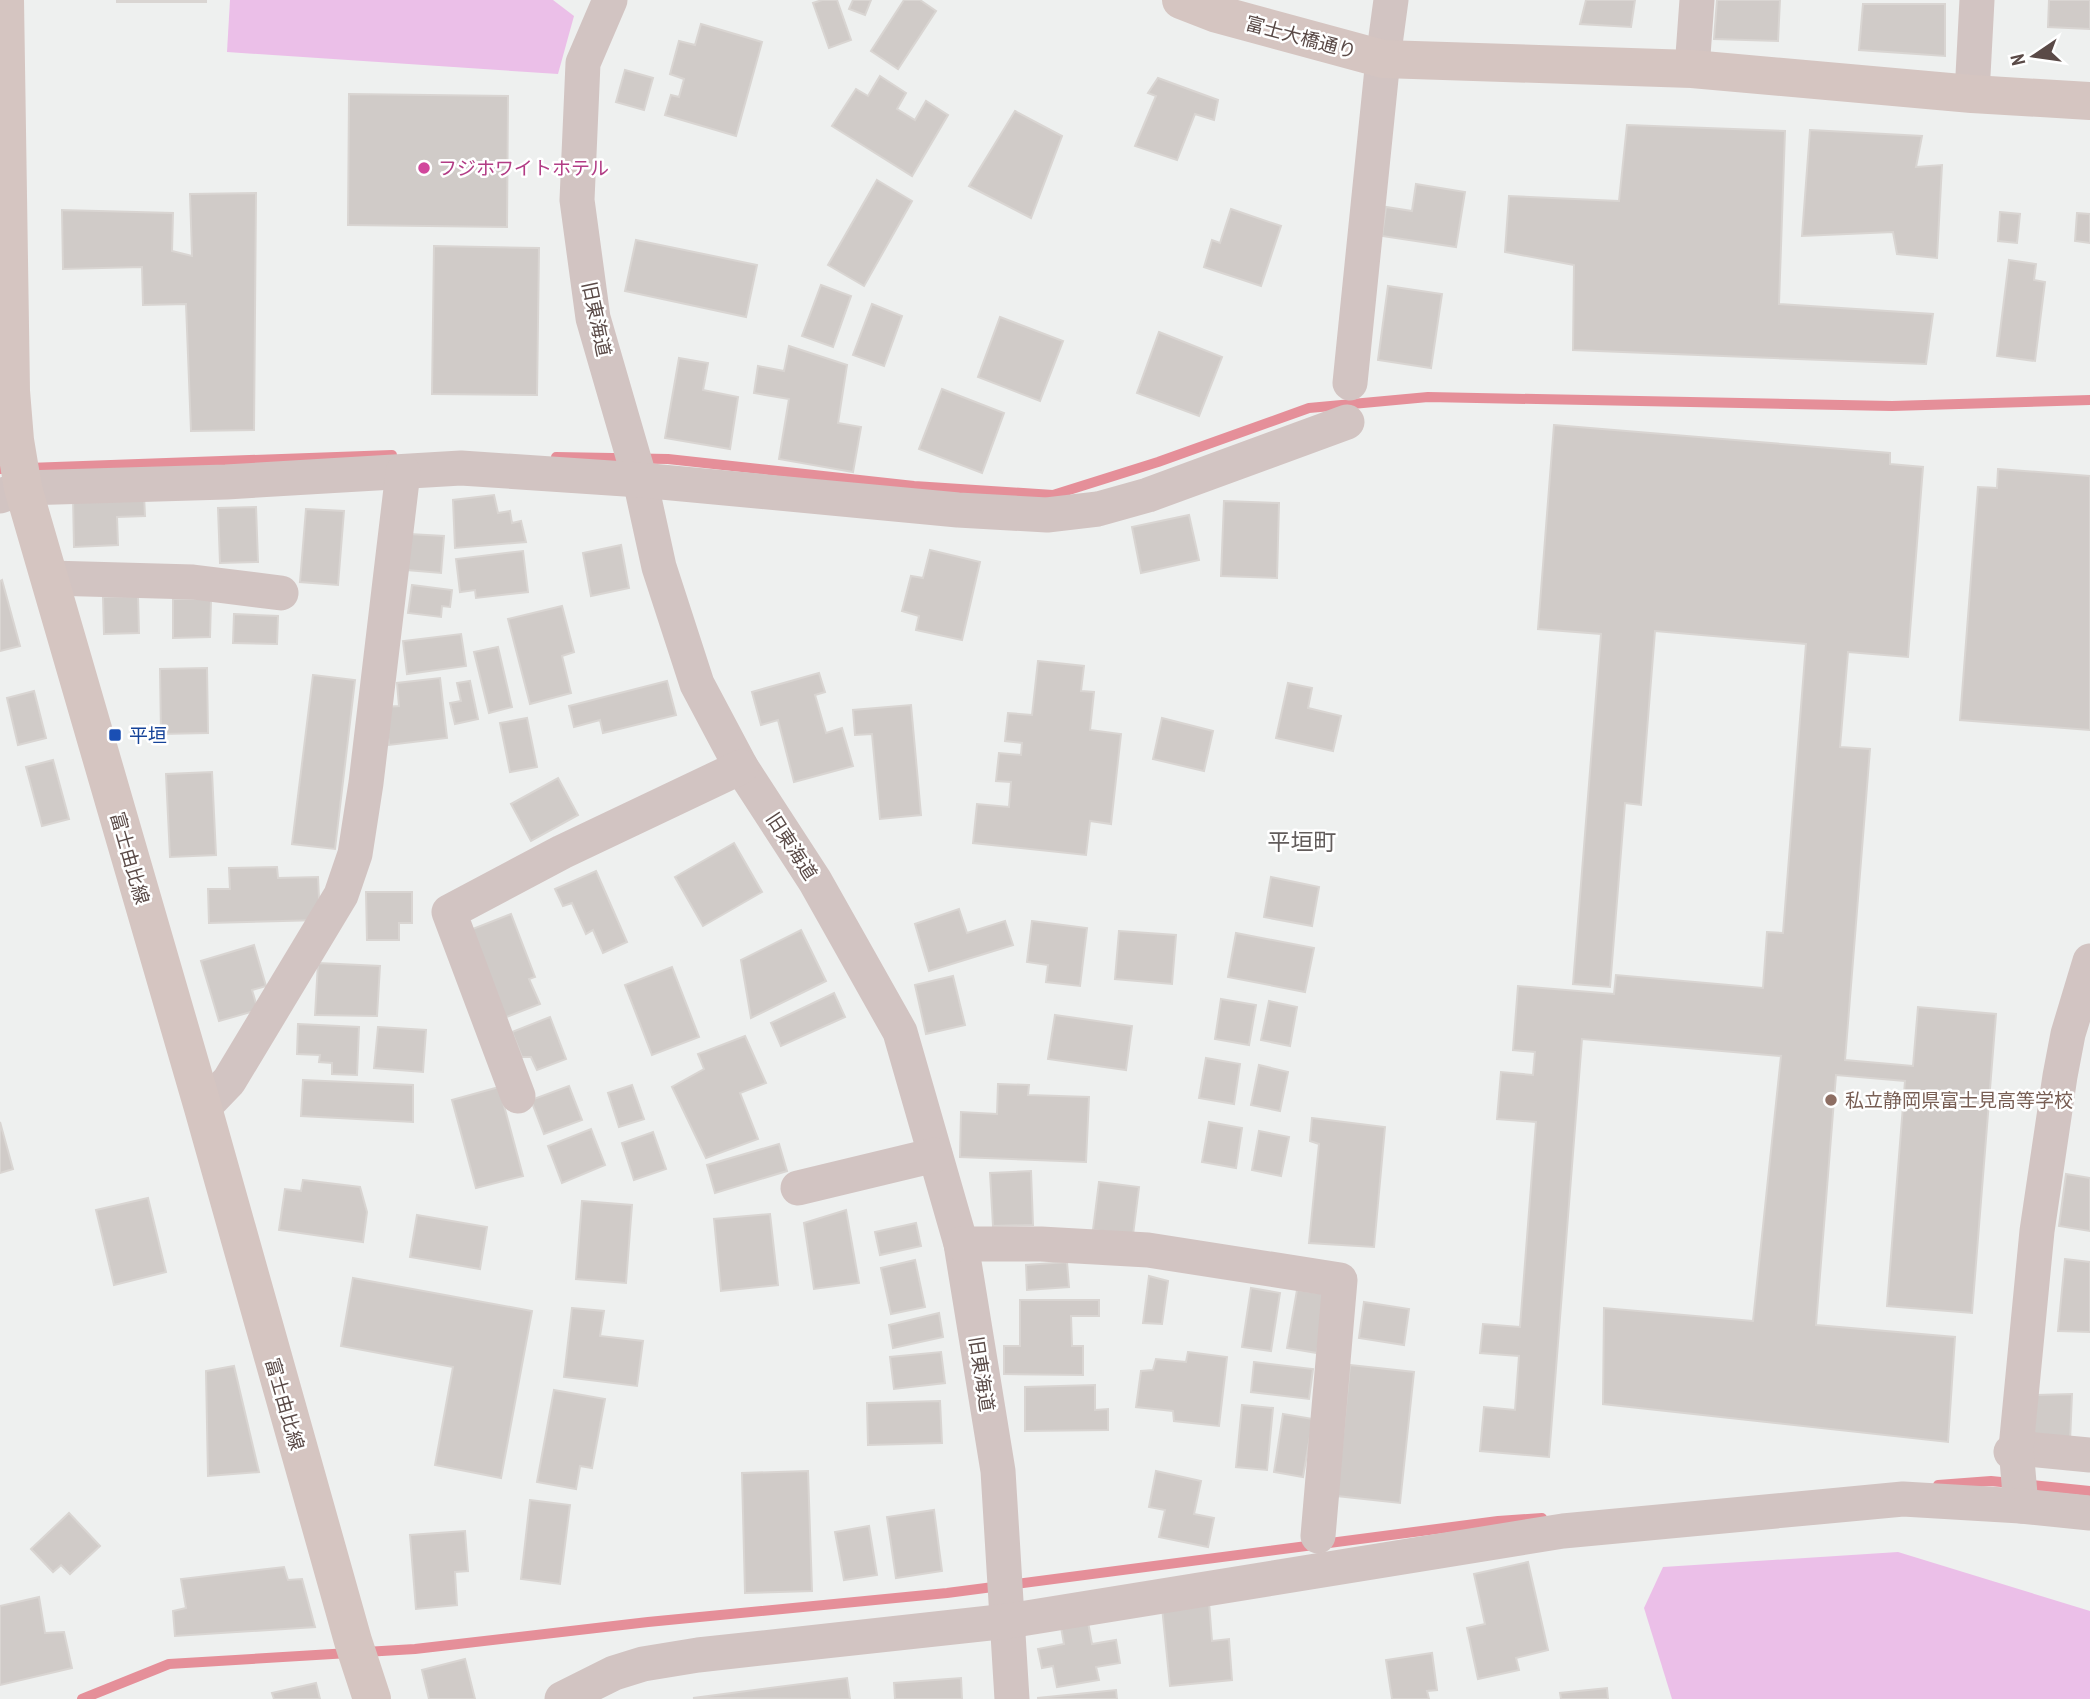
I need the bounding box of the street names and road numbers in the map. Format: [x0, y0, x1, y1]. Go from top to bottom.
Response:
street label: 富士大橋通り [1243, 11, 1359, 63]
street label: 旧東海道 [577, 279, 617, 359]
street label: 旧東海道 [761, 808, 823, 884]
street label: 富士由比線 [105, 809, 155, 907]
street label: 旧東海道 [964, 1335, 1000, 1413]
street label: 富士由比線 [260, 1355, 310, 1453]

